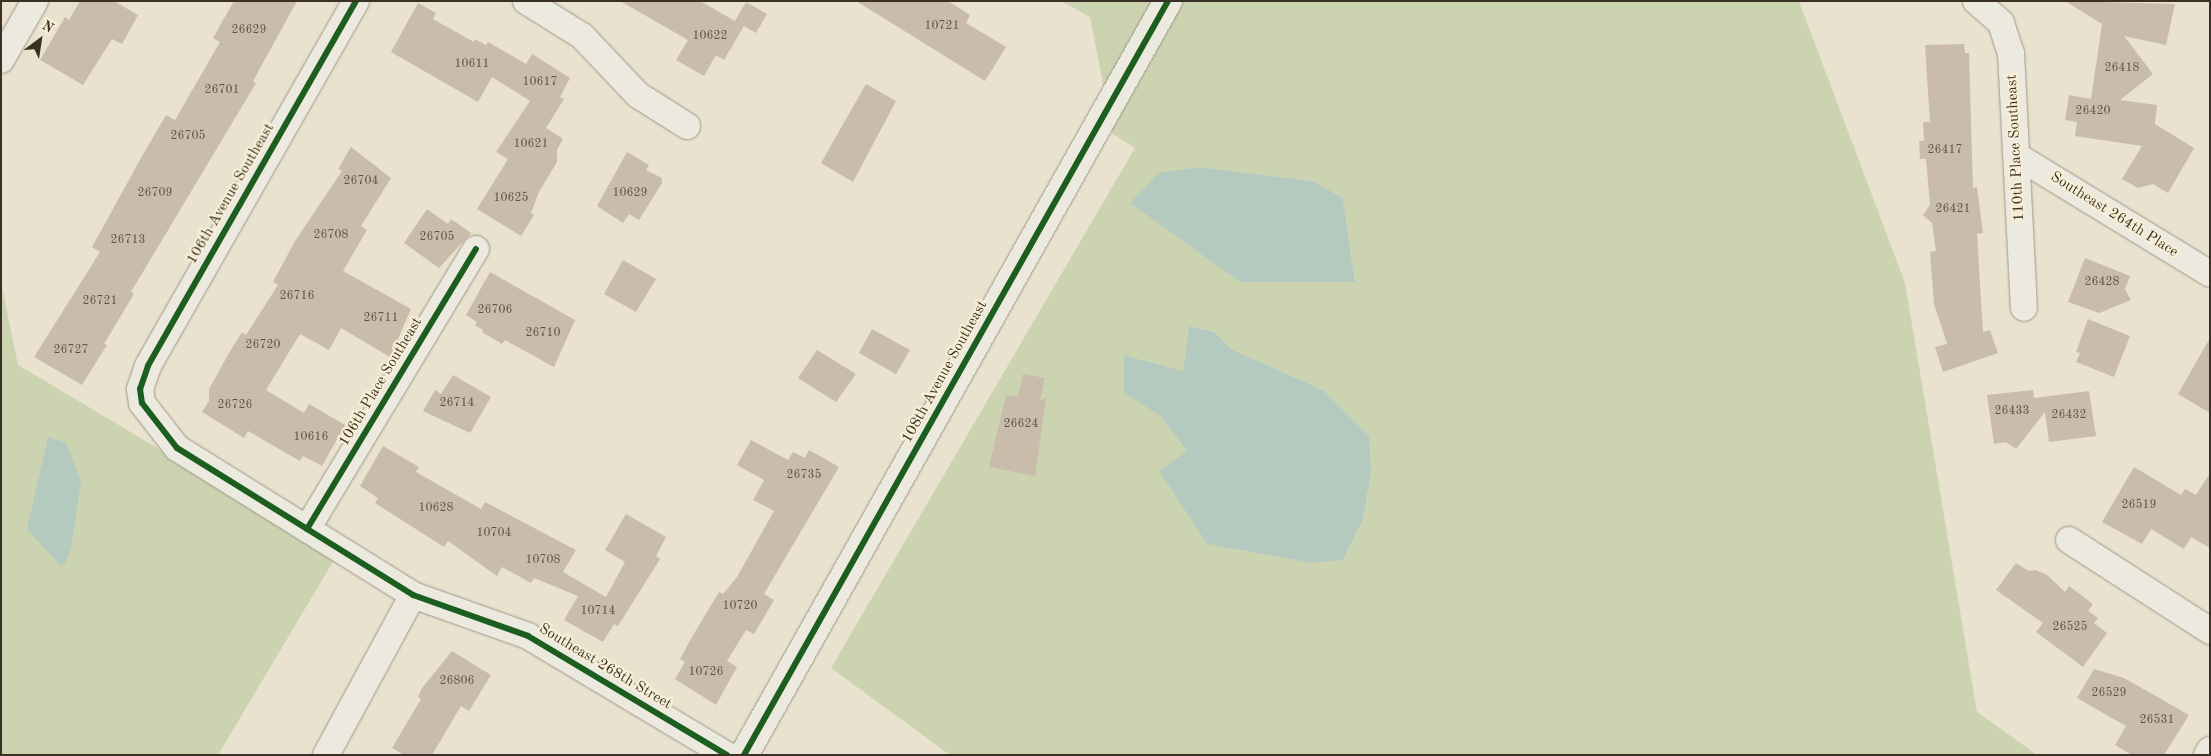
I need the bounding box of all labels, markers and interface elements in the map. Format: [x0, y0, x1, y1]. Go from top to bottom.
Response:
north arrow [15, 15, 65, 65]
text: N [40, 18, 56, 36]
house number: 10721 [925, 20, 959, 34]
house number: 26629 [232, 24, 266, 38]
house number: 10622 [693, 30, 727, 44]
house number: 10611 [455, 58, 489, 72]
house number: 26418 [2105, 62, 2139, 76]
street label: 110th Place Southeast [2003, 74, 2029, 222]
house number: 10617 [523, 76, 557, 90]
house number: 26701 [205, 84, 239, 98]
house number: 26420 [2076, 105, 2110, 119]
street label: 106th Avenue Southeast [183, 120, 279, 268]
house number: 26705 [171, 130, 205, 144]
house number: 10621 [514, 138, 548, 152]
house number: 26417 [1928, 144, 1962, 158]
street label: Southeast 264th Place [2047, 168, 2181, 262]
house number: 26704 [344, 175, 378, 189]
house number: 26709 [138, 187, 172, 201]
house number: 10629 [613, 187, 647, 201]
house number: 10625 [494, 192, 528, 206]
house number: 26421 [1936, 203, 1970, 217]
house number: 26708 [314, 229, 348, 243]
house number: 26705 [420, 231, 454, 245]
house number: 26713 [111, 234, 145, 248]
house number: 26428 [2085, 276, 2119, 290]
house number: 26716 [280, 290, 314, 304]
house number: 26721 [83, 295, 117, 309]
street label: 108th Avenue Southeast [898, 298, 992, 446]
house number: 26706 [478, 304, 512, 318]
house number: 26711 [364, 312, 398, 326]
street label: 106th Place Southeast [335, 314, 427, 450]
house number: 26710 [526, 327, 560, 341]
house number: 26720 [246, 339, 280, 353]
house number: 26727 [54, 344, 88, 358]
house number: 26714 [440, 397, 474, 411]
house number: 26726 [218, 399, 252, 413]
house number: 26433 [1995, 405, 2029, 419]
house number: 26432 [2052, 409, 2086, 423]
house number: 26624 [1004, 418, 1038, 432]
house number: 10616 [294, 431, 328, 445]
house number: 26735 [787, 469, 821, 483]
house number: 26519 [2122, 499, 2156, 513]
house number: 10628 [419, 502, 453, 516]
house number: 10704 [477, 527, 511, 541]
house number: 10708 [526, 554, 560, 568]
house number: 10720 [723, 600, 757, 614]
house number: 10714 [581, 605, 615, 619]
street label: Southeast 268th Street [535, 620, 675, 714]
house number: 26525 [2053, 621, 2087, 635]
house number: 10726 [689, 666, 723, 680]
house number: 26806 [440, 675, 474, 689]
house number: 26529 [2092, 687, 2126, 701]
house number: 26531 [2140, 714, 2174, 728]

